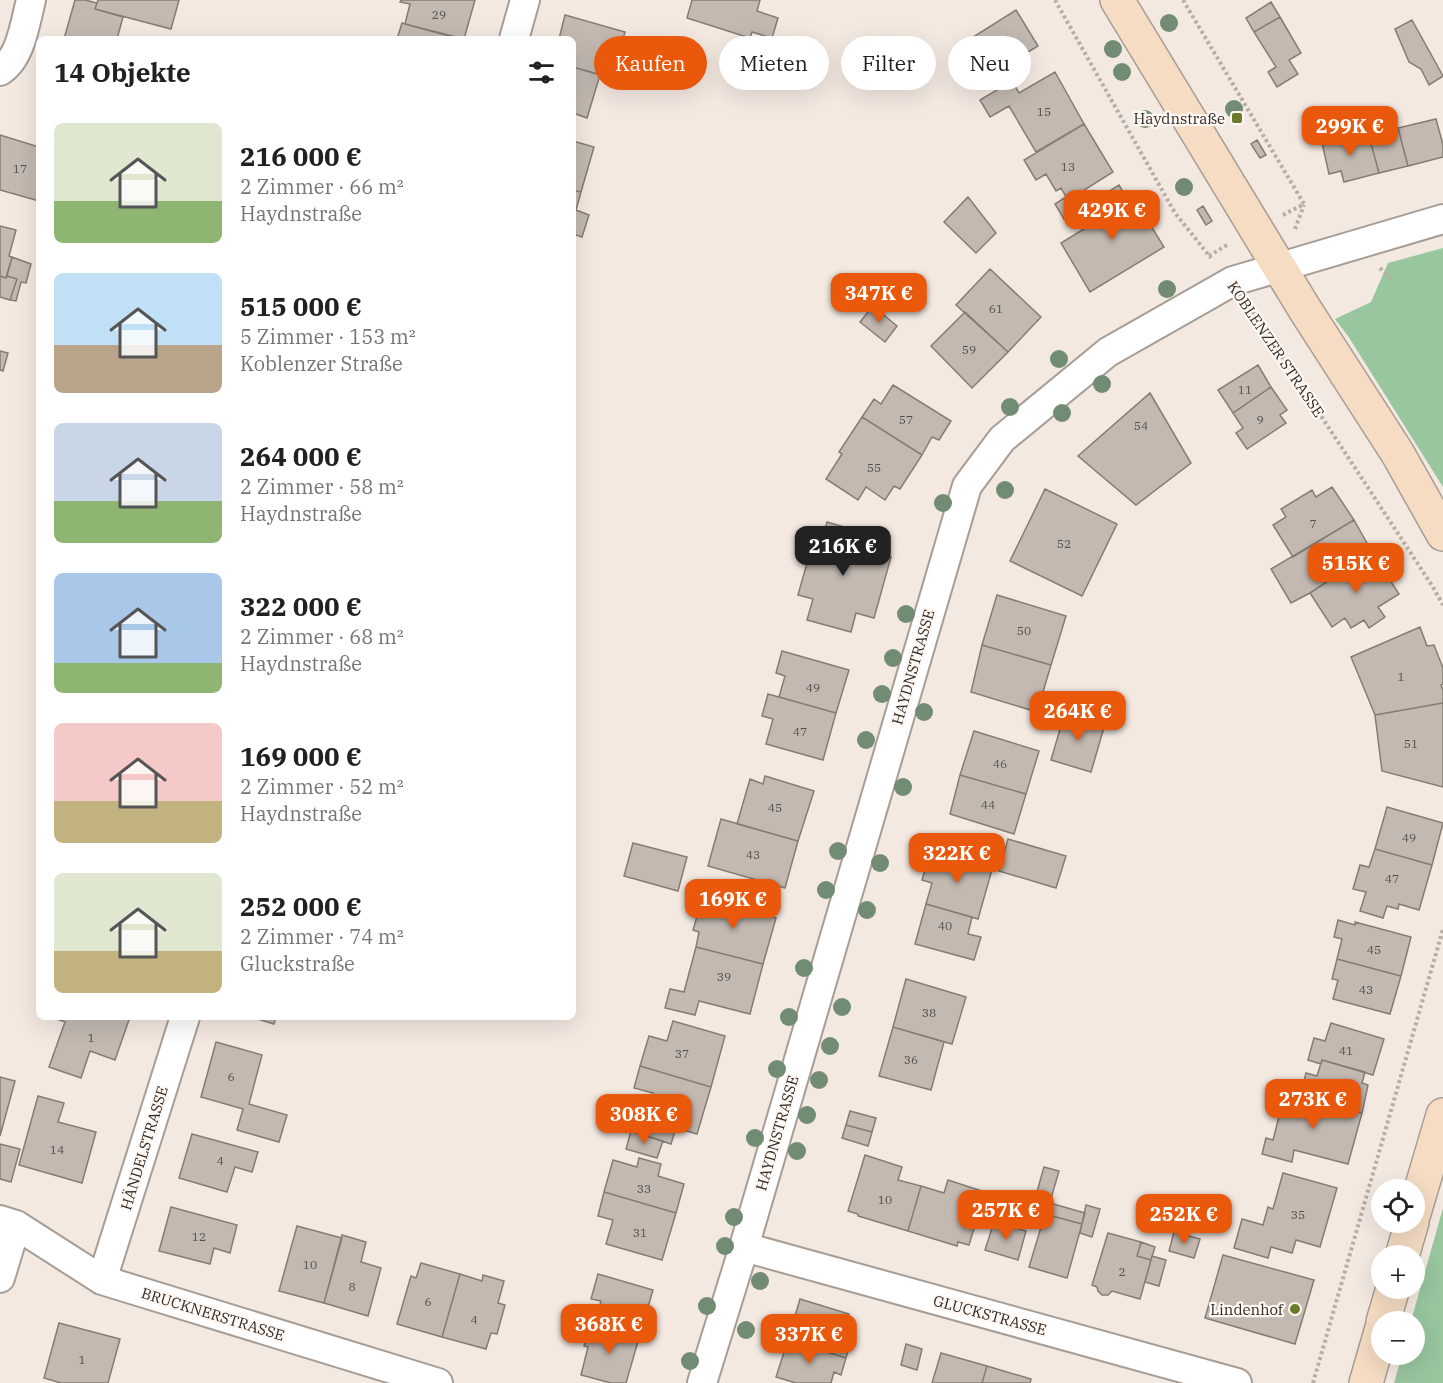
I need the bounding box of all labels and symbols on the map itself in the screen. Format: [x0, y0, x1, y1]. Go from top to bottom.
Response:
house number: 29 [432, 7, 446, 22]
house number: 15 [1037, 104, 1051, 119]
pin: 299K € [1301, 106, 1399, 157]
place label: Haydnstraße [1134, 109, 1225, 128]
marker: Haydnstraße [1230, 111, 1244, 125]
house number: 13 [1061, 159, 1075, 174]
house number: 17 [13, 161, 27, 176]
pin: 429K € [1063, 190, 1161, 241]
pin: 347K € [830, 273, 928, 324]
street label: KOBLENZER STRASSE [1223, 277, 1329, 421]
house number: 61 [989, 301, 1003, 316]
house number: 59 [962, 342, 976, 357]
house number: 11 [1238, 382, 1252, 397]
house number: 57 [899, 412, 913, 427]
house number: 9 [1256, 412, 1264, 427]
house number: 54 [1134, 418, 1148, 433]
house number: 55 [867, 460, 881, 475]
house number: 7 [1309, 516, 1317, 531]
pin: 216K € [794, 526, 892, 577]
house number: 52 [1057, 536, 1071, 551]
pin: 515K € [1307, 543, 1405, 594]
street label: HAYDNSTRASSE [887, 607, 939, 727]
house number: 50 [1017, 623, 1031, 638]
house number: 1 [1397, 669, 1405, 684]
house number: 49 [806, 680, 820, 695]
pin: 264K € [1029, 691, 1127, 742]
house number: 47 [793, 724, 807, 739]
house number: 51 [1404, 736, 1418, 751]
house number: 46 [993, 756, 1007, 771]
house number: 44 [981, 797, 995, 812]
house number: 45 [768, 800, 782, 815]
house number: 49 [1402, 830, 1416, 845]
pin: 322K € [908, 833, 1006, 884]
house number: 43 [746, 847, 760, 862]
house number: 47 [1385, 871, 1399, 886]
pin: 169K € [684, 879, 782, 930]
house number: 40 [938, 918, 952, 933]
house number: 45 [1367, 942, 1381, 957]
house number: 39 [717, 969, 731, 984]
house number: 43 [1359, 982, 1373, 997]
house number: 38 [922, 1005, 936, 1020]
house number: 1 [87, 1030, 95, 1045]
house number: 41 [1339, 1043, 1353, 1058]
house number: 37 [675, 1046, 689, 1061]
house number: 36 [904, 1052, 918, 1067]
house number: 6 [227, 1069, 235, 1084]
street label: HAYDNSTRASSE [751, 1073, 803, 1193]
pin: 273K € [1264, 1079, 1362, 1130]
street label: HÄNDELSTRASSE [116, 1084, 172, 1212]
pin: 308K € [595, 1094, 693, 1145]
house number: 14 [50, 1142, 64, 1157]
house number: 4 [216, 1153, 224, 1168]
house number: 33 [637, 1181, 651, 1196]
pin: 257K € [957, 1190, 1055, 1241]
house number: 10 [878, 1192, 892, 1207]
pin: 252K € [1135, 1194, 1233, 1245]
house number: 35 [1291, 1207, 1305, 1222]
house number: 31 [633, 1225, 647, 1240]
house number: 12 [192, 1229, 206, 1244]
house number: 10 [303, 1257, 317, 1272]
house number: 2 [1118, 1264, 1126, 1279]
house number: 8 [348, 1279, 356, 1294]
street label: BRUCKNERSTRASSE [139, 1283, 287, 1345]
street label: GLUCKSTRASSE [931, 1291, 1049, 1339]
house number: 6 [424, 1294, 432, 1309]
place label: Lindenhof [1210, 1300, 1284, 1319]
marker: Lindenhof [1288, 1302, 1302, 1316]
pin: 368K € [560, 1304, 658, 1355]
house number: 4 [470, 1312, 478, 1327]
pin: 337K € [760, 1314, 858, 1365]
house number: 1 [78, 1352, 86, 1367]

